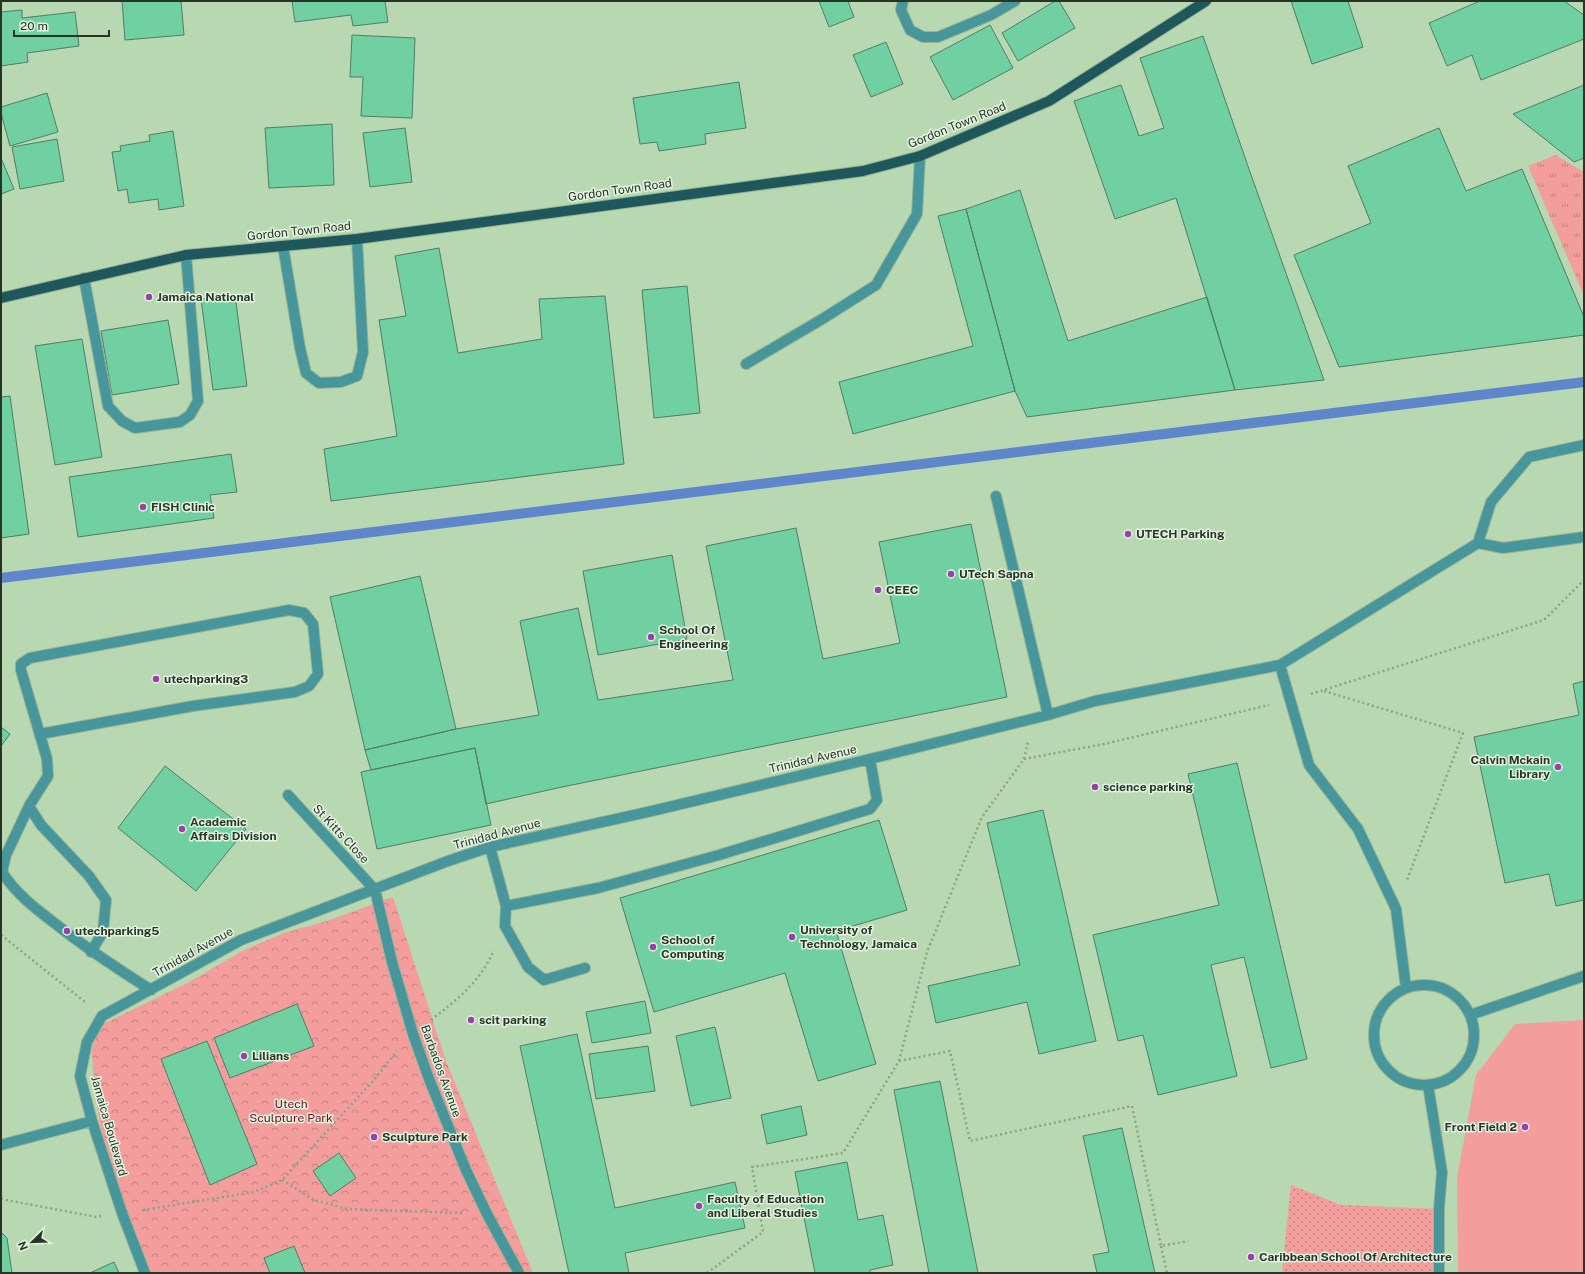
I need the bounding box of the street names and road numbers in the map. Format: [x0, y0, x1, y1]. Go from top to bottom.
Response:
street label: Gordon Town Road [906, 99, 1008, 151]
street label: Gordon Town Road [567, 176, 673, 204]
street label: Gordon Town Road [246, 219, 352, 243]
street label: Trinidad Avenue [768, 742, 858, 776]
street label: St Kitts Close [310, 802, 372, 867]
street label: Trinidad Avenue [452, 816, 542, 852]
street label: Trinidad Avenue [150, 924, 236, 980]
street label: Barbados Avenue [418, 1023, 464, 1119]
street label: Jamaica Boulevard [88, 1074, 130, 1178]

